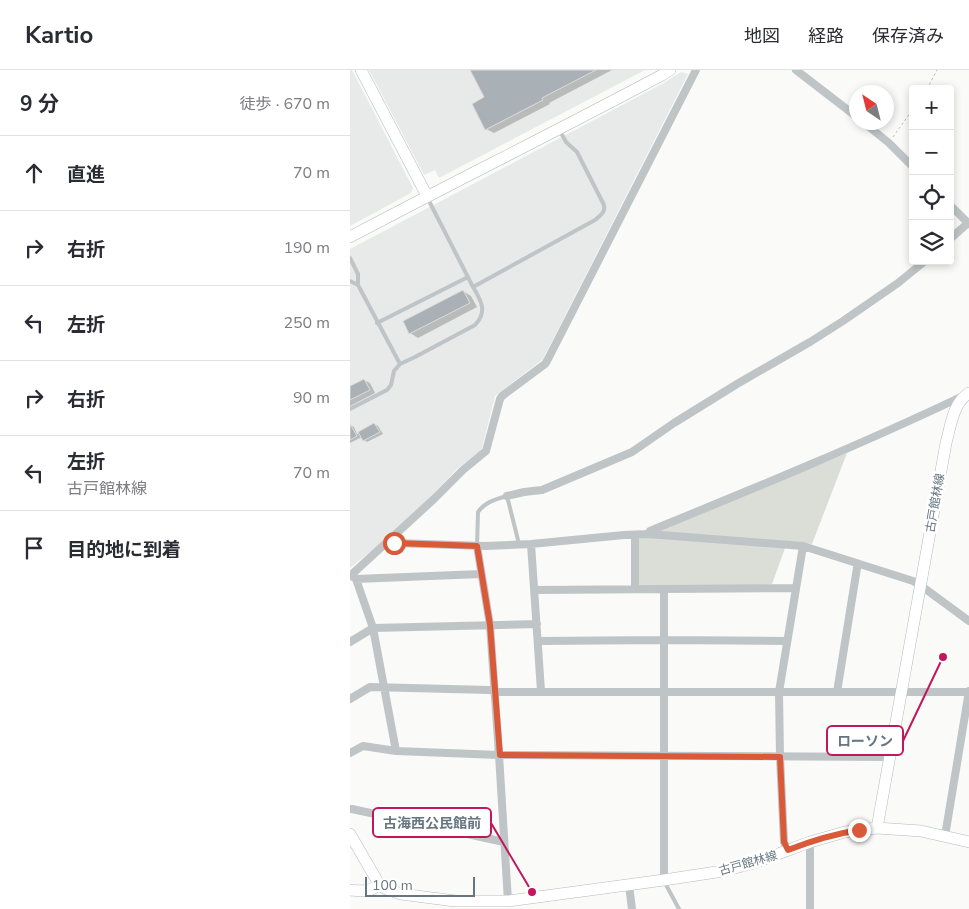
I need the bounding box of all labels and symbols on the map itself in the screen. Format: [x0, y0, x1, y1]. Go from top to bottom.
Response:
north arrow [849, 85, 894, 130]
street label: 古戸館林線 [922, 472, 948, 534]
route start [383, 532, 406, 555]
callout: ローソン [827, 726, 903, 755]
text: ローソン [837, 732, 893, 751]
callout: 古海西公民館前 [373, 808, 491, 837]
text: 古海西公民館前 [383, 814, 481, 833]
route end [848, 819, 871, 842]
street label: 古戸館林線 [717, 847, 779, 879]
scale bar [365, 874, 475, 897]

